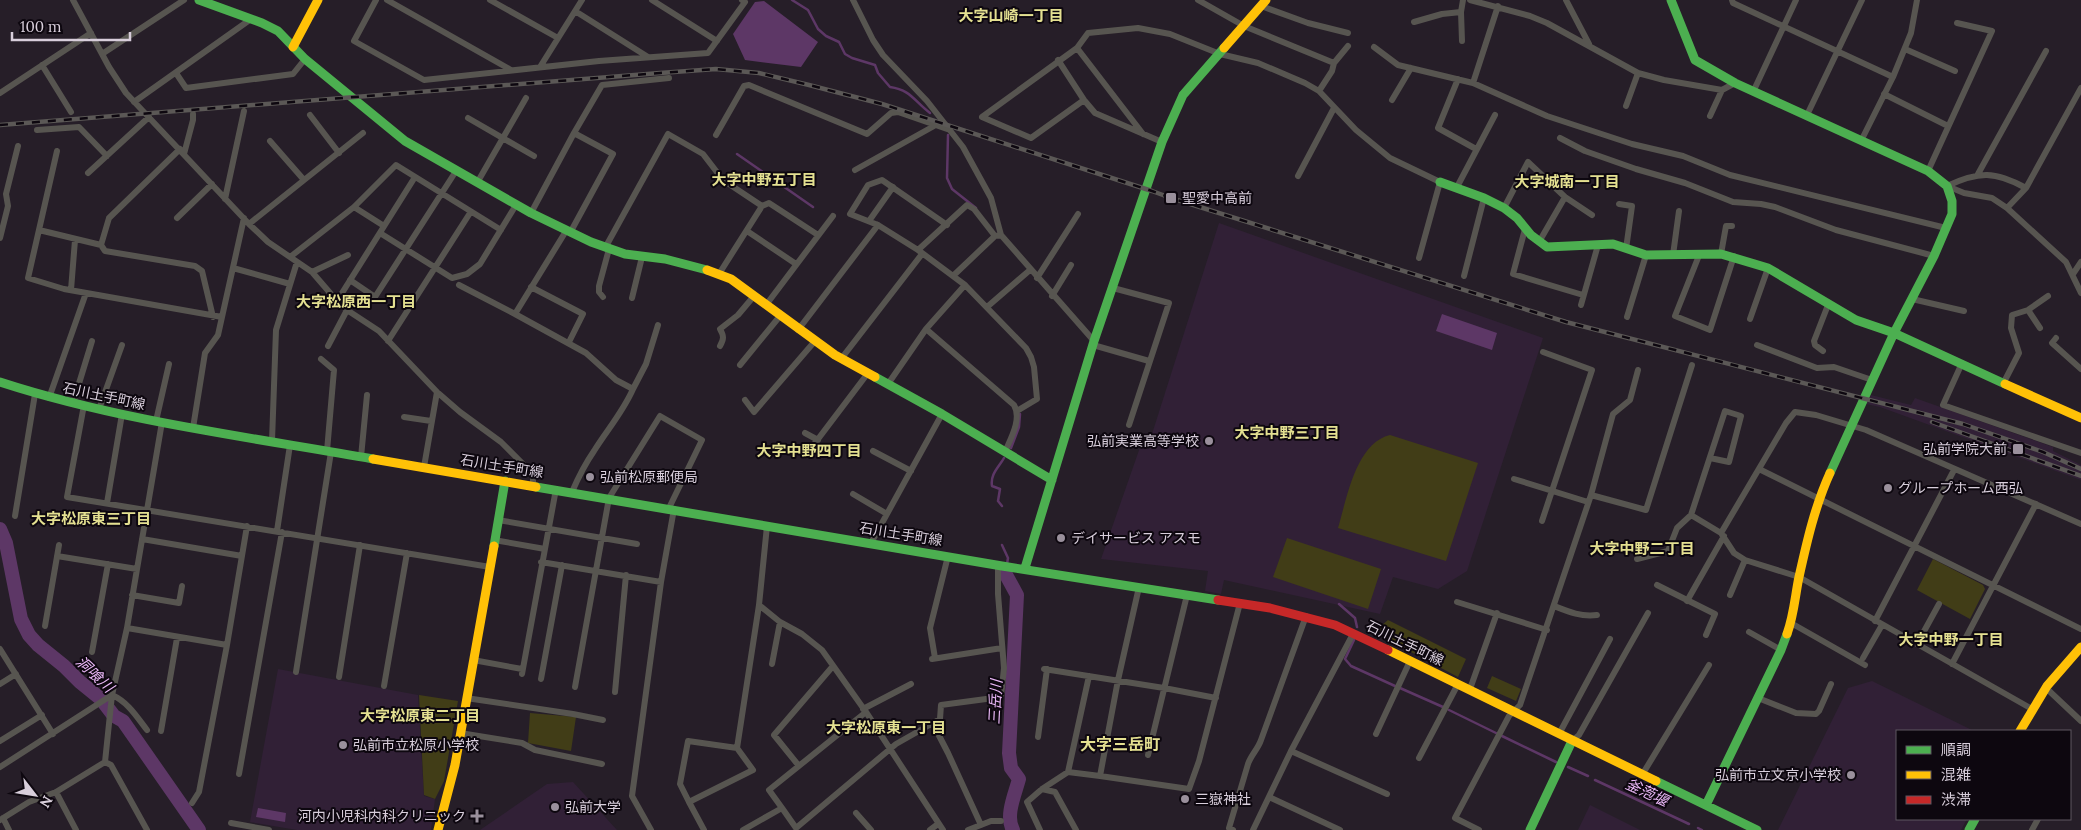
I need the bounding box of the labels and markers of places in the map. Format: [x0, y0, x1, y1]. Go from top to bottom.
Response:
place label: 聖愛中高前 [1182, 189, 1252, 207]
marker: 聖愛中高前 [1164, 191, 1178, 205]
place label: 弘前実業高等学校 [1087, 432, 1199, 450]
marker: 弘前実業高等学校 [1203, 435, 1215, 447]
place label: 弘前学院大前 [1923, 440, 2007, 458]
marker: 弘前学院大前 [2011, 442, 2025, 456]
place label: 弘前松原郵便局 [600, 468, 698, 486]
marker: 弘前松原郵便局 [584, 471, 596, 483]
place label: グループホーム西弘 [1898, 479, 2023, 497]
marker: グループホーム西弘 [1882, 482, 1894, 494]
place label: デイサービス アスモ [1071, 529, 1201, 547]
marker: デイサービス アスモ [1055, 532, 1067, 544]
place label: 弘前市立松原小学校 [353, 736, 479, 754]
marker: 弘前市立松原小学校 [337, 739, 349, 751]
place label: 弘前市立文京小学校 [1715, 766, 1841, 784]
marker: 弘前市立文京小学校 [1845, 769, 1857, 781]
place label: 三嶽神社 [1195, 790, 1251, 808]
marker: 三嶽神社 [1179, 793, 1191, 805]
place label: 弘前大学 [565, 798, 621, 816]
marker: 弘前大学 [549, 801, 561, 813]
place label: 河内小児科内科クリニック [298, 807, 466, 825]
marker: 河内小児科内科クリニック [470, 809, 484, 823]

